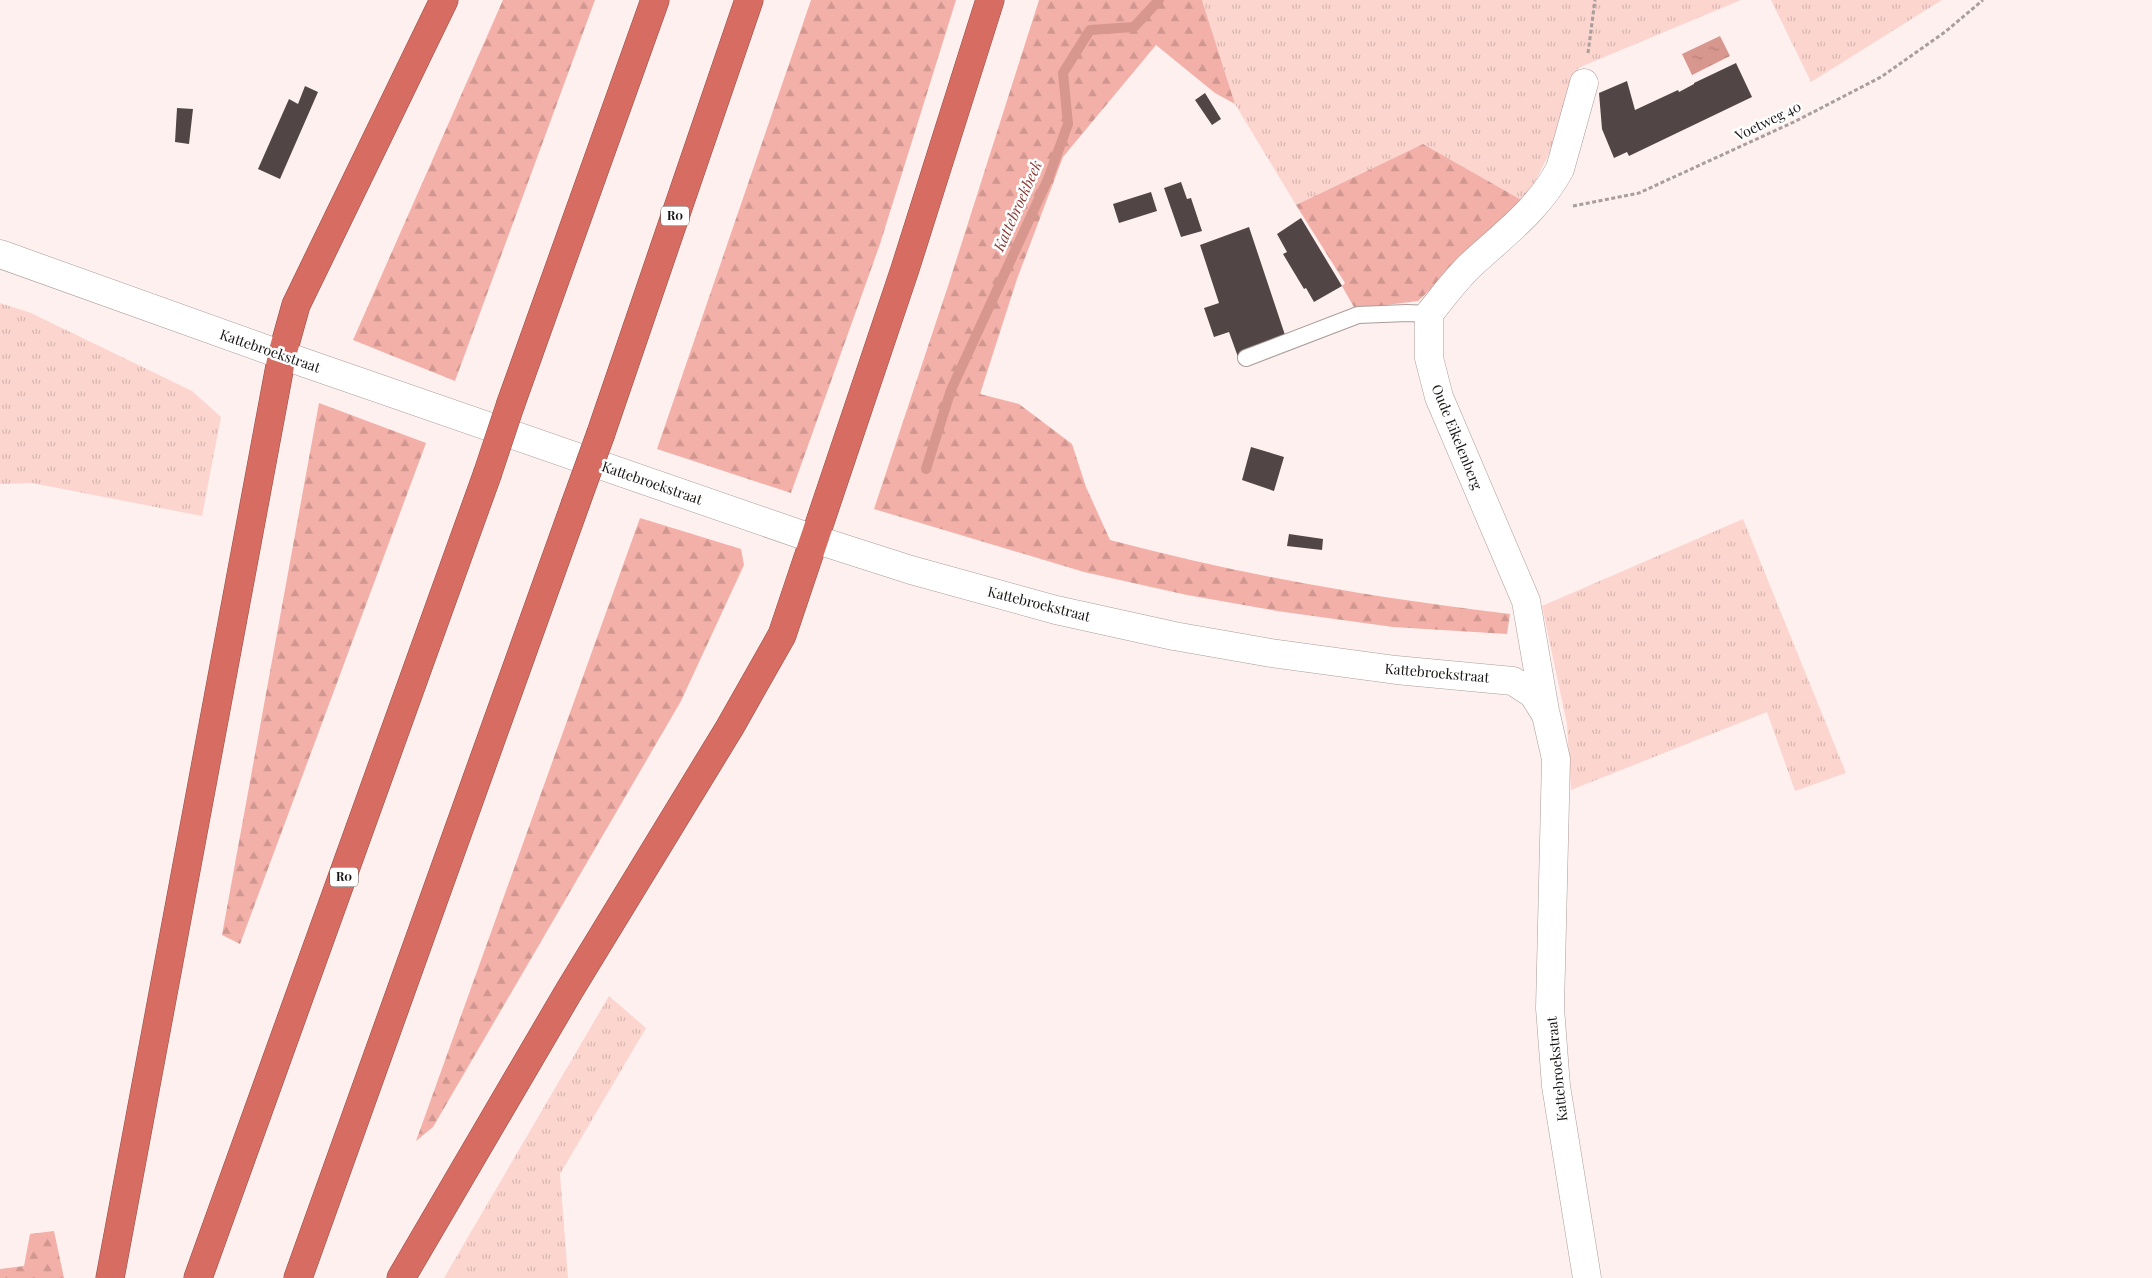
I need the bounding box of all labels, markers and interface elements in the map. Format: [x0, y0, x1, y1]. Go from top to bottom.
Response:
street label: Voetweg 40 [1731, 96, 1804, 145]
water label: Kattebroekbeek [988, 157, 1046, 255]
road number: R0 [661, 207, 689, 226]
street label: Kattebroekstraat [217, 324, 324, 377]
street label: Oude Eikelenberg [1428, 381, 1487, 493]
street label: Kattebroekstraat [599, 456, 706, 509]
street label: Kattebroekstraat [986, 582, 1093, 626]
street label: Kattebroekstraat [1384, 658, 1491, 687]
road number: R0 [330, 868, 358, 886]
street label: Kattebroekstraat [1541, 1015, 1571, 1122]

